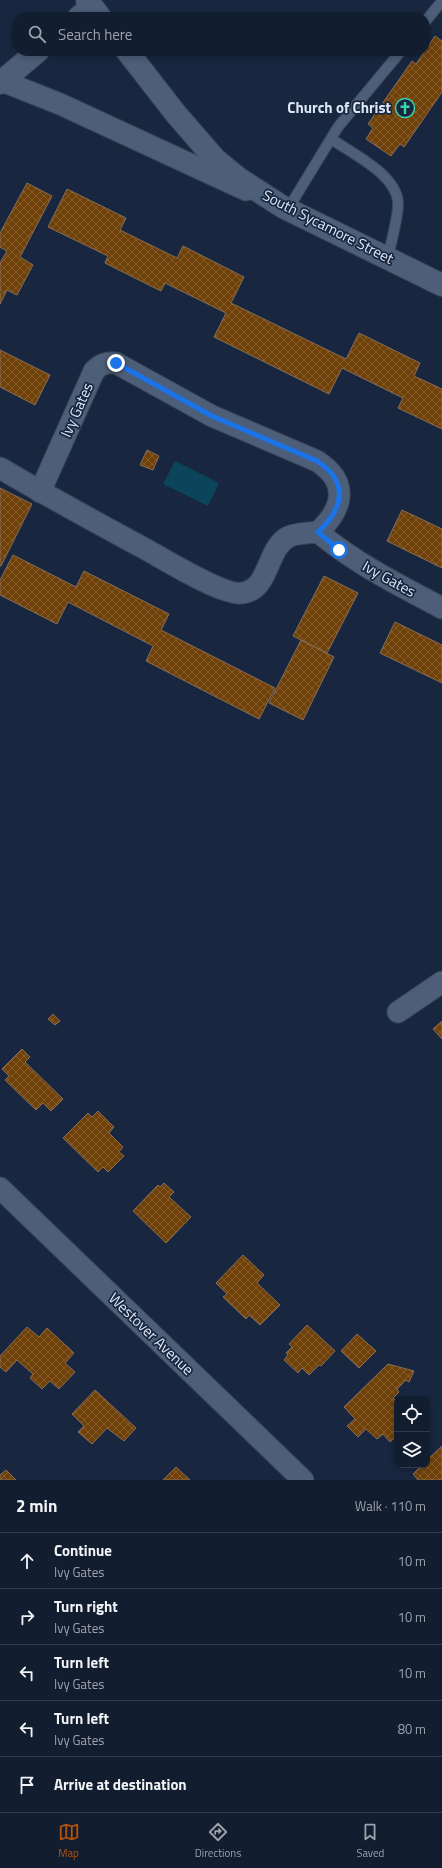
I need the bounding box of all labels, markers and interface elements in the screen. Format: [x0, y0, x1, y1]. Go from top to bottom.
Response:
search box [12, 12, 430, 56]
icon: search [26, 23, 48, 45]
text: Search here [58, 23, 132, 46]
place label: Church of Christ [287, 96, 392, 119]
church icon: Church of Christ [394, 97, 416, 119]
street label: South Sycamore Street [258, 183, 399, 270]
route end [107, 354, 125, 372]
street label: Ivy Gates [54, 379, 99, 441]
route start [330, 541, 348, 559]
street label: Ivy Gates [358, 554, 420, 603]
street label: Westover Avenue [104, 1287, 199, 1380]
map controls [394, 1396, 430, 1468]
button: locate [394, 1396, 430, 1432]
button: layers [394, 1432, 430, 1468]
text: 2 min [16, 1493, 57, 1519]
text: Walk · 110 m [355, 1496, 426, 1516]
text: Continue [54, 1539, 112, 1562]
icon: ahead [16, 1550, 38, 1572]
text: 10 m [398, 1551, 426, 1571]
text: Ivy Gates [54, 1562, 104, 1582]
text: Turn right [54, 1595, 118, 1618]
icon: right [16, 1606, 38, 1628]
text: 10 m [398, 1607, 426, 1627]
text: Ivy Gates [54, 1618, 104, 1638]
text: Turn left [54, 1651, 109, 1674]
icon: left [16, 1662, 38, 1684]
text: 10 m [398, 1663, 426, 1683]
text: Ivy Gates [54, 1674, 104, 1694]
text: Turn left [54, 1707, 109, 1730]
icon: left [16, 1718, 38, 1740]
text: 80 m [398, 1719, 426, 1739]
text: Ivy Gates [54, 1730, 104, 1750]
text: Arrive at destination [54, 1773, 187, 1796]
icon: arrive [16, 1774, 38, 1796]
tab: Map [58, 1821, 80, 1861]
tab: Directions [195, 1821, 241, 1861]
tab: Saved [356, 1821, 384, 1861]

